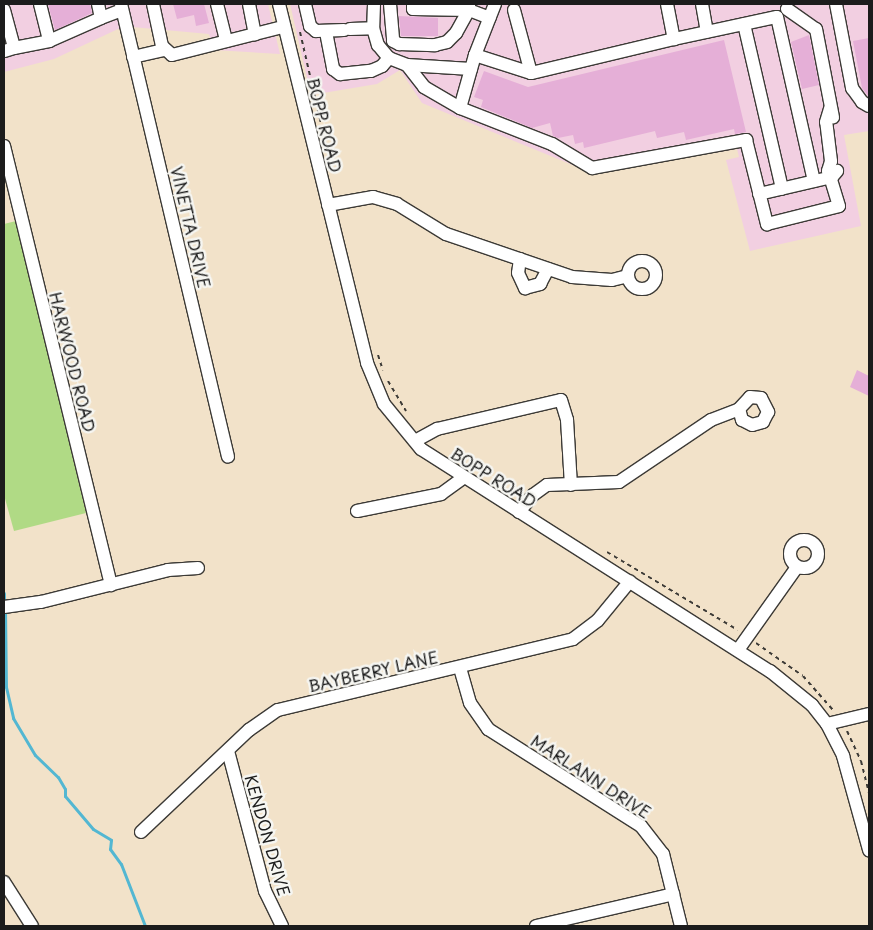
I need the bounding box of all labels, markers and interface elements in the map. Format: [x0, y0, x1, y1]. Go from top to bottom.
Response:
street label: BOPP ROAD [304, 75, 346, 175]
street label: VINETTA DRIVE [167, 163, 215, 291]
street label: HARWOOD ROAD [46, 289, 100, 435]
street label: BOPP ROAD [447, 443, 541, 511]
street label: BAYBERRY LANE [306, 647, 440, 695]
street label: MARLANN DRIVE [527, 730, 655, 822]
street label: KENDON DRIVE [241, 772, 295, 898]

